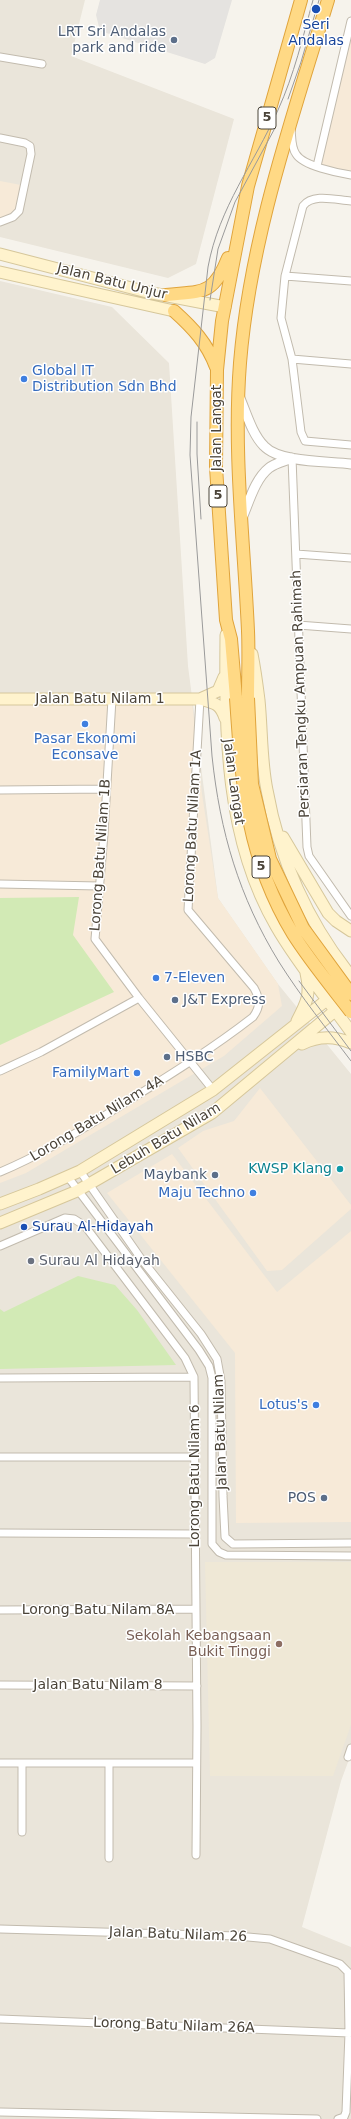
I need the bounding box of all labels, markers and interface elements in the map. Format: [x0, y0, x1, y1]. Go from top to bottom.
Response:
marker: Seri Andalas [310, 3, 322, 15]
place label: Seri Andalas [288, 17, 344, 50]
place label: LRT Sri Andalas park and ride [58, 24, 166, 56]
marker: LRT Sri Andalas park and ride [169, 35, 179, 45]
road number: 5 [258, 107, 276, 129]
street label: Jalan Batu Unjur [55, 260, 169, 304]
place label: Global IT Distribution Sdn Bhd [32, 363, 177, 396]
marker: Global IT Distribution Sdn Bhd [19, 374, 29, 384]
street label: Jalan Langat [209, 385, 225, 471]
road number: 5 [209, 485, 227, 507]
street label: Persiaran Tengku Ampuan Rahimah [288, 570, 314, 818]
street label: Jalan Batu Nilam 1 [35, 691, 165, 707]
marker: Pasar Ekonomi Econsave [80, 719, 90, 729]
place label: Pasar Ekonomi Econsave [34, 731, 136, 764]
street label: Jalan Langat [219, 738, 247, 826]
street label: Lorong Batu Nilam 1A [181, 749, 205, 903]
street label: Lorong Batu Nilam 1B [87, 778, 115, 932]
road number: 5 [252, 856, 270, 878]
place label: 7-Eleven [164, 970, 225, 986]
marker: 7-Eleven [151, 973, 161, 983]
place label: J&T Express [183, 992, 266, 1008]
marker: J&T Express [170, 995, 180, 1005]
place label: HSBC [175, 1049, 214, 1065]
marker: HSBC [162, 1052, 172, 1062]
place label: FamilyMart [52, 1065, 129, 1081]
marker: FamilyMart [132, 1068, 142, 1078]
street label: Lorong Batu Nilam 4A [27, 1072, 167, 1166]
street label: Lebuh Batu Nilam [108, 1100, 224, 1178]
place label: KWSP Klang [248, 1161, 332, 1177]
marker: KWSP Klang [335, 1164, 345, 1174]
place label: Maybank [144, 1167, 207, 1183]
marker: Maybank [210, 1170, 220, 1180]
place label: Maju Techno [158, 1185, 245, 1201]
marker: Maju Techno [248, 1188, 258, 1198]
place label: Surau Al-Hidayah [32, 1219, 154, 1235]
marker: Surau Al-Hidayah [19, 1222, 29, 1232]
place label: Surau Al Hidayah [39, 1253, 160, 1269]
marker: Surau Al Hidayah [26, 1256, 36, 1266]
street label: Jalan Batu Nilam [211, 1374, 231, 1490]
place label: Lotus's [259, 1397, 308, 1413]
marker: Lotus's [311, 1400, 321, 1410]
street label: Lorong Batu Nilam 6 [187, 1404, 203, 1548]
place label: POS [288, 1490, 316, 1506]
marker: POS [319, 1493, 329, 1503]
street label: Lorong Batu Nilam 8A [22, 1602, 174, 1618]
place label: Sekolah Kebangsaan Bukit Tinggi [126, 1628, 271, 1660]
marker: Sekolah Kebangsaan Bukit Tinggi [274, 1639, 284, 1649]
street label: Jalan Batu Nilam 8 [33, 1677, 163, 1693]
street label: Jalan Batu Nilam 26 [109, 1924, 247, 1946]
street label: Lorong Batu Nilam 26A [93, 2015, 255, 2037]

